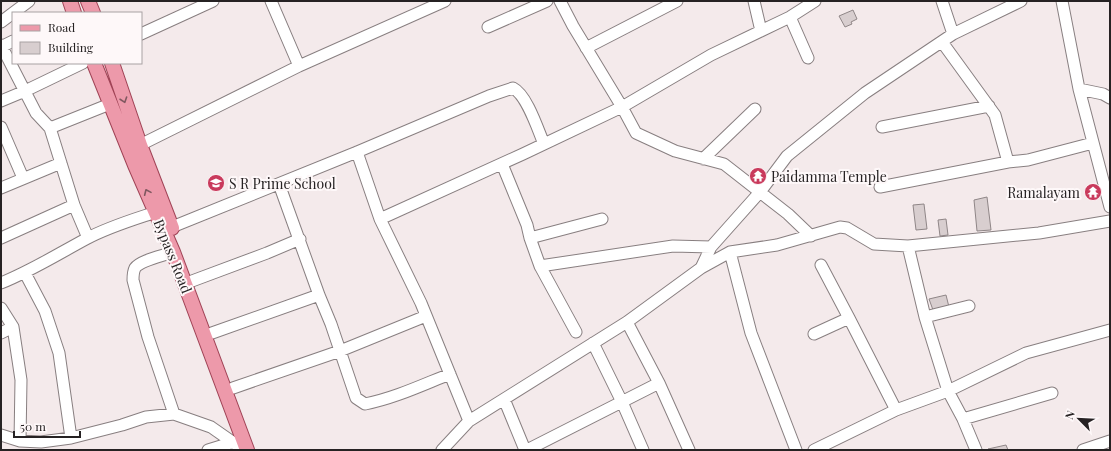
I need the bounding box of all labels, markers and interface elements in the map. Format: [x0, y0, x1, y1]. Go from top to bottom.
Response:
legend [12, 12, 142, 64]
text: Road [48, 19, 75, 35]
text: Building [48, 39, 94, 55]
one-way arrow [120, 96, 128, 103]
temple icon: Paidamma Temple [748, 166, 768, 186]
place label: Paidamma Temple [771, 167, 887, 186]
school or university icon: S R Prime School [206, 173, 226, 193]
place label: S R Prime School [229, 174, 336, 193]
temple icon: Ramalayam [1083, 182, 1103, 202]
place label: Ramalayam [1007, 183, 1081, 202]
one-way arrow [144, 188, 152, 196]
street label: Bypass Road [149, 216, 197, 296]
north arrow [1059, 399, 1099, 439]
text: N [1061, 408, 1078, 421]
scale bar [14, 413, 80, 439]
text: 50 m [20, 418, 46, 434]

